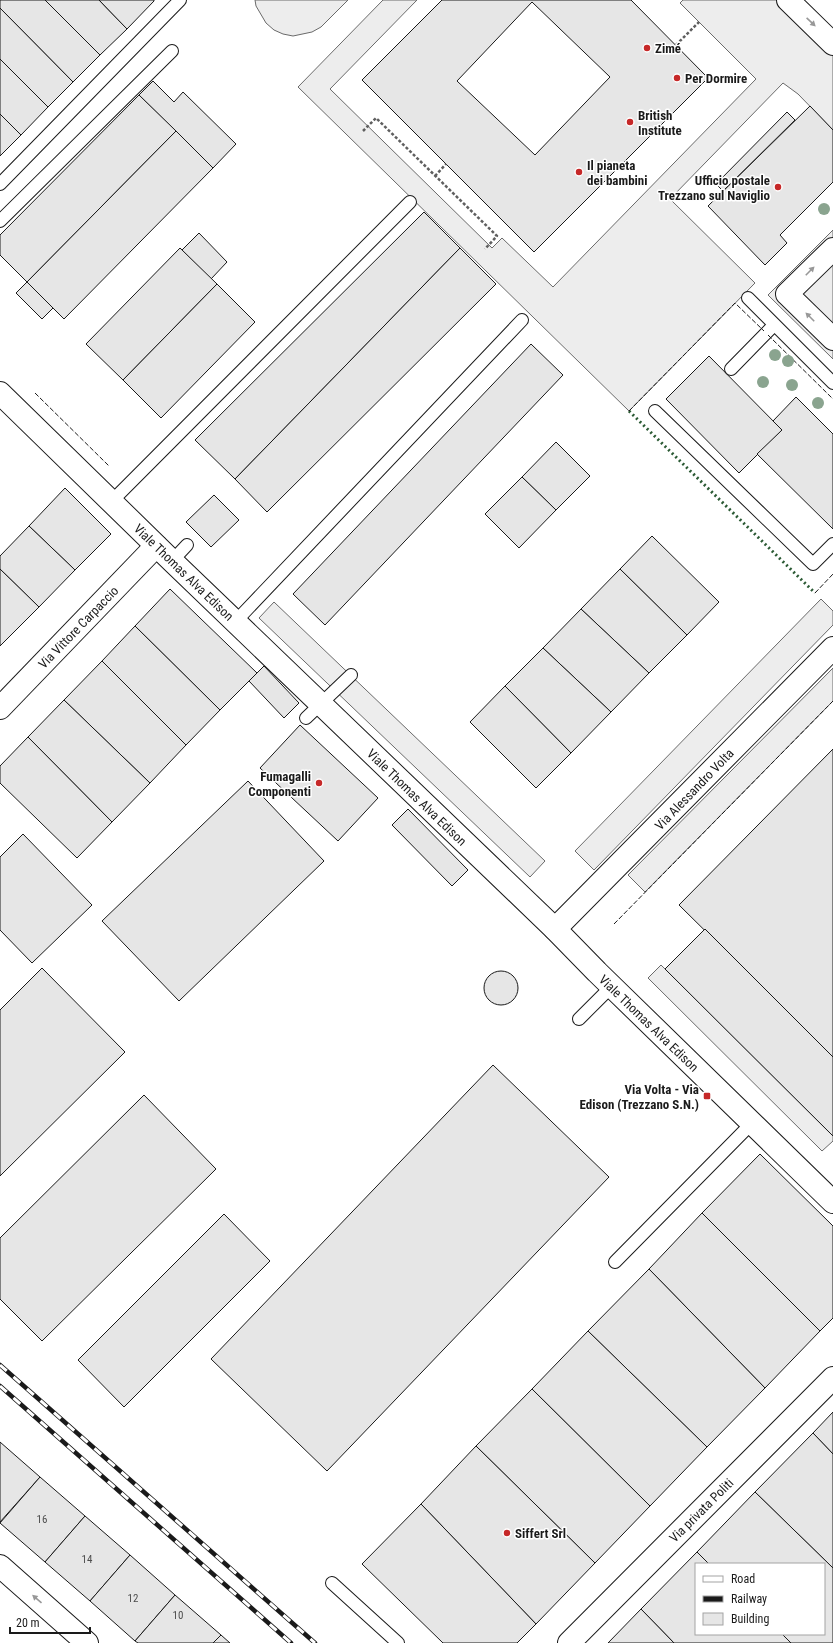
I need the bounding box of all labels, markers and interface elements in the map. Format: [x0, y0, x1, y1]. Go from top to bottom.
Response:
one-way arrow [805, 17, 816, 26]
place label: Zimé [655, 41, 681, 56]
marker: Zimé [642, 43, 652, 53]
place label: Per Dormire [685, 71, 747, 86]
marker: Per Dormire [672, 73, 682, 83]
place label: British Institute [638, 108, 682, 138]
marker: British Institute [625, 117, 635, 127]
place label: Il pianeta dei bambini [587, 158, 648, 188]
marker: Il pianeta dei bambini [574, 167, 584, 177]
place label: Ufficio postale Trezzano sul Naviglio [658, 173, 771, 203]
marker: Ufficio postale Trezzano sul Naviglio [773, 182, 783, 192]
one-way arrow [805, 266, 815, 276]
one-way arrow [805, 312, 815, 322]
street label: Viale Thomas Alva Edison [131, 521, 237, 624]
street label: Via Vittore Carpaccio [35, 583, 121, 672]
street label: Viale Thomas Alva Edison [364, 746, 470, 849]
street label: Via Alessandro Volta [652, 746, 737, 833]
place label: Fumagalli Componenti [248, 769, 311, 799]
marker: Fumagalli Componenti [314, 778, 324, 788]
street label: Viale Thomas Alva Edison [596, 972, 702, 1075]
place label: Via Volta - Via Edison (Trezzano S.N.) [580, 1082, 699, 1112]
marker: Via Volta - Via Edison (Trezzano S.N.) [702, 1091, 712, 1101]
street label: Via privata Politi [666, 1475, 736, 1545]
house number: 16 [37, 1513, 47, 1526]
place label: Siffert Srl [515, 1526, 566, 1541]
marker: Siffert Srl [502, 1528, 512, 1538]
house number: 14 [82, 1553, 93, 1566]
legend [695, 1563, 825, 1635]
text: Road [731, 1572, 755, 1586]
house number: 12 [128, 1592, 138, 1605]
text: Railway [731, 1592, 767, 1606]
one-way arrow [32, 1594, 42, 1603]
scale bar [10, 1609, 90, 1635]
house number: 10 [173, 1609, 183, 1622]
text: Building [731, 1612, 769, 1626]
text: 20 m [16, 1616, 40, 1630]

